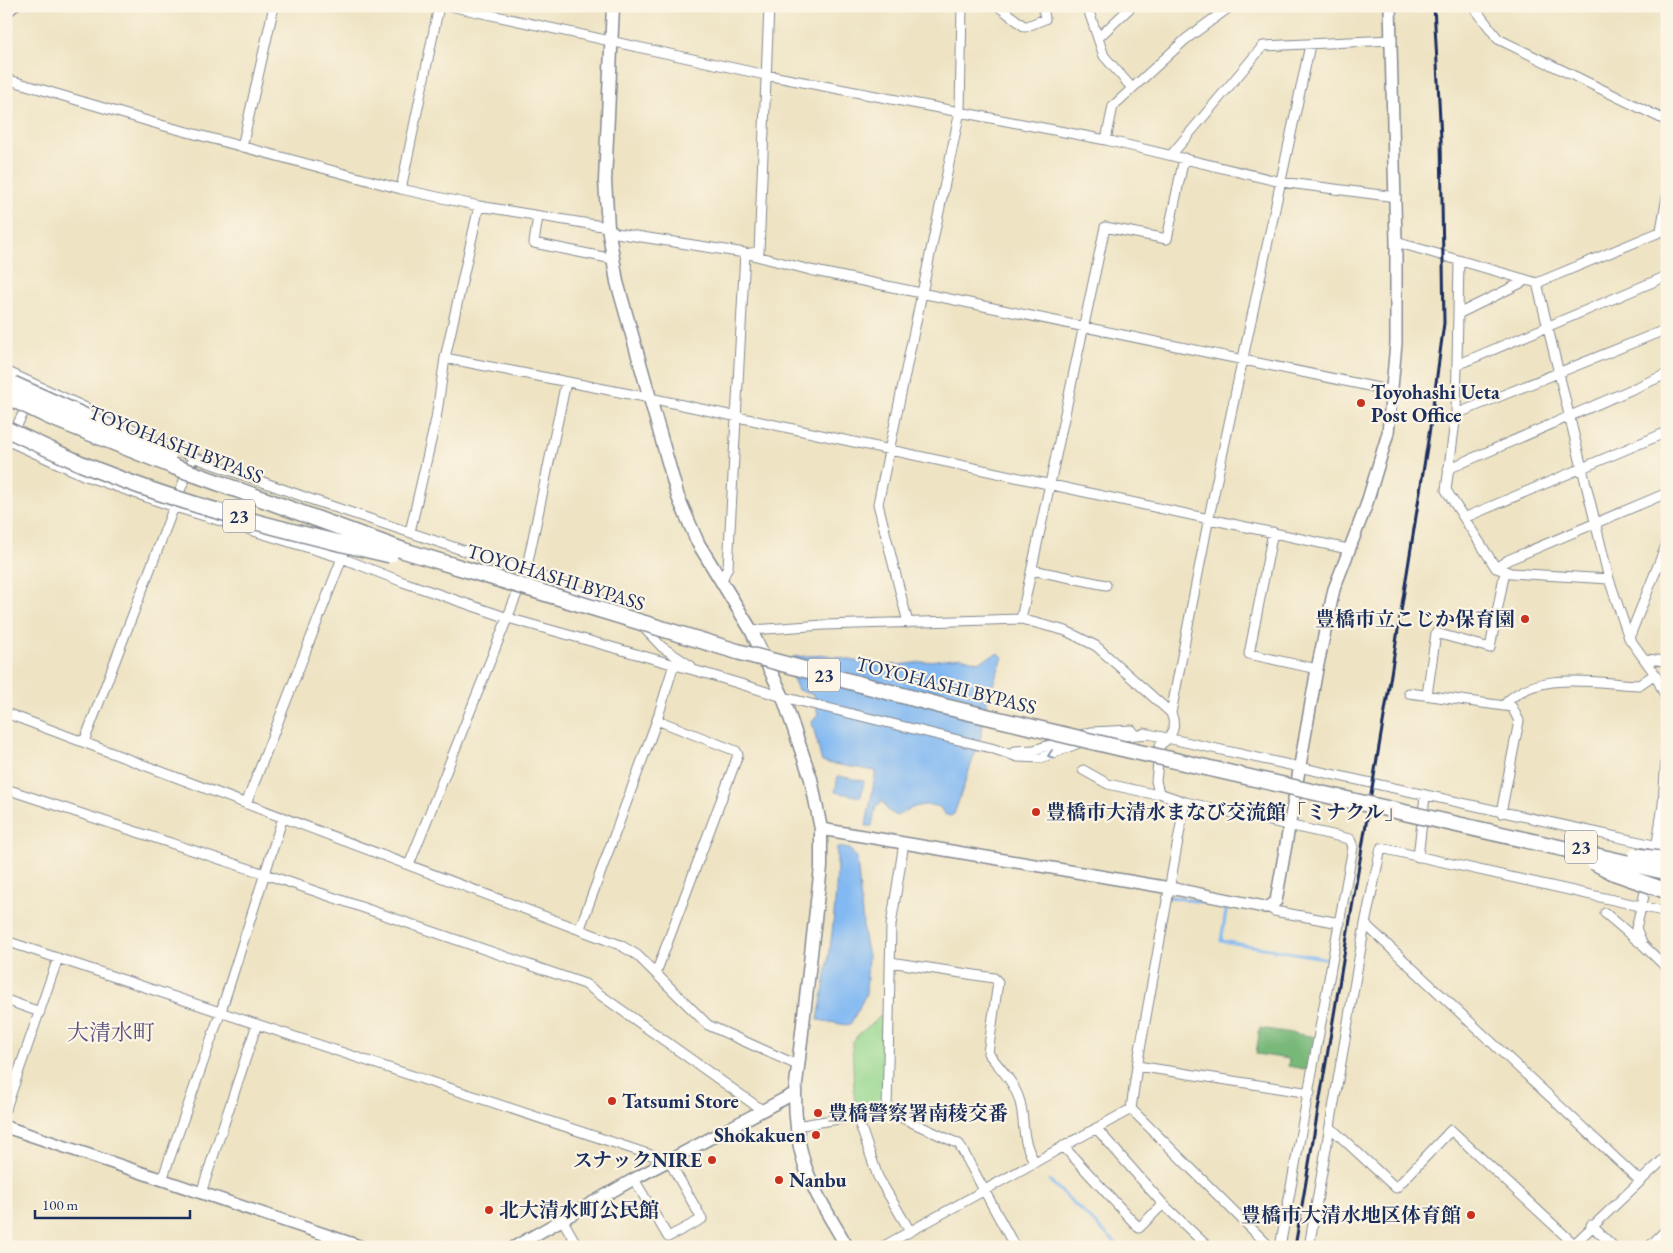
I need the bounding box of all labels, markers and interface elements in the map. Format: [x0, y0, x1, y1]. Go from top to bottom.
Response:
place label: Toyohashi Ueta Post Office [1371, 379, 1500, 428]
marker: Toyohashi Ueta Post Office [1355, 397, 1367, 409]
street label: TOYOHASHI BYPASS [85, 399, 267, 489]
road number: 23 [223, 500, 255, 532]
street label: TOYOHASHI BYPASS [464, 537, 648, 617]
place label: 豊橋市立こじか保育園 [1315, 606, 1515, 632]
marker: 豊橋市立こじか保育園 [1519, 613, 1531, 625]
street label: TOYOHASHI BYPASS [853, 650, 1039, 720]
road number: 23 [808, 658, 840, 692]
one-way arrow [1047, 749, 1056, 759]
place label: 豊橋市大清水まなび交流館「ミナクル」 [1046, 799, 1405, 825]
marker: 豊橋市大清水まなび交流館「ミナクル」 [1030, 806, 1042, 818]
road number: 23 [1565, 830, 1597, 864]
district label: 大清水町 [67, 1018, 155, 1047]
place label: Tatsumi Store [622, 1088, 739, 1114]
marker: Tatsumi Store [606, 1095, 618, 1107]
place label: 豊橋警察署南稜交番 [828, 1100, 1008, 1126]
marker: 豊橋警察署南稜交番 [812, 1107, 824, 1119]
place label: Shokakuen [714, 1122, 806, 1148]
marker: Shokakuen [810, 1129, 822, 1141]
place label: スナックNIRE [573, 1147, 702, 1173]
marker: スナックNIRE [706, 1154, 718, 1166]
place label: Nanbu [789, 1167, 847, 1193]
marker: Nanbu [773, 1174, 785, 1186]
scale bar [35, 1188, 190, 1220]
text: 100 m [42, 1195, 79, 1214]
place label: 北大清水町公民館 [499, 1197, 659, 1223]
place label: 豊橋市大清水地区体育館 [1241, 1202, 1461, 1228]
marker: 北大清水町公民館 [483, 1204, 495, 1216]
marker: 豊橋市大清水地区体育館 [1465, 1209, 1477, 1221]

